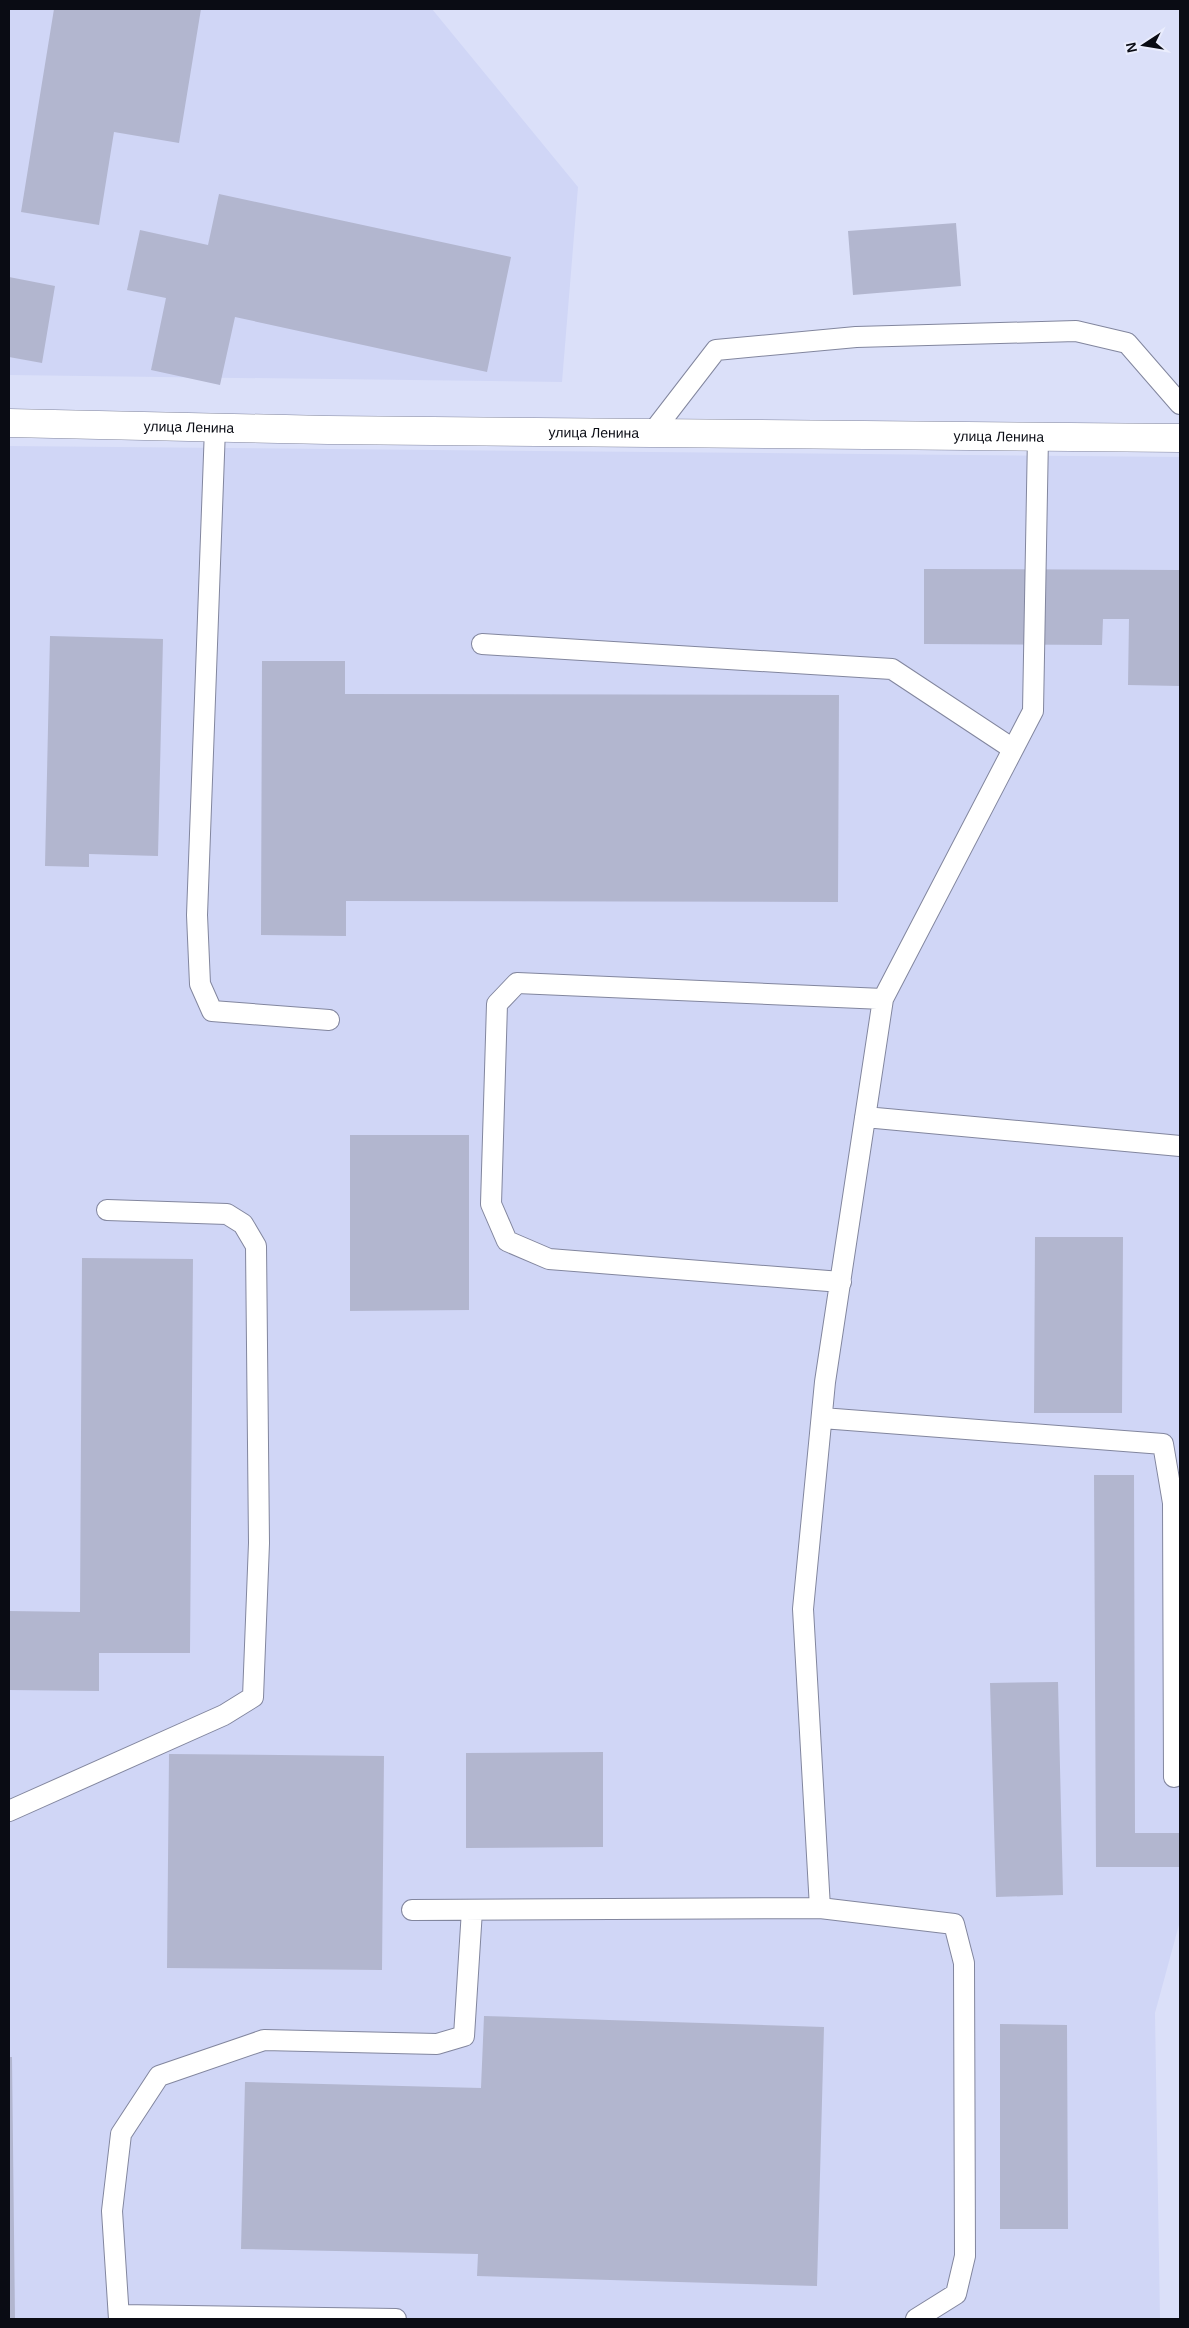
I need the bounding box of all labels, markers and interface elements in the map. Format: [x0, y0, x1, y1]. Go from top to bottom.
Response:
north arrow [1119, 20, 1169, 70]
text: N [1122, 41, 1140, 54]
street label: улица Ленина [144, 418, 235, 436]
street label: улица Ленина [549, 424, 639, 441]
street label: улица Ленина [954, 428, 1044, 445]

